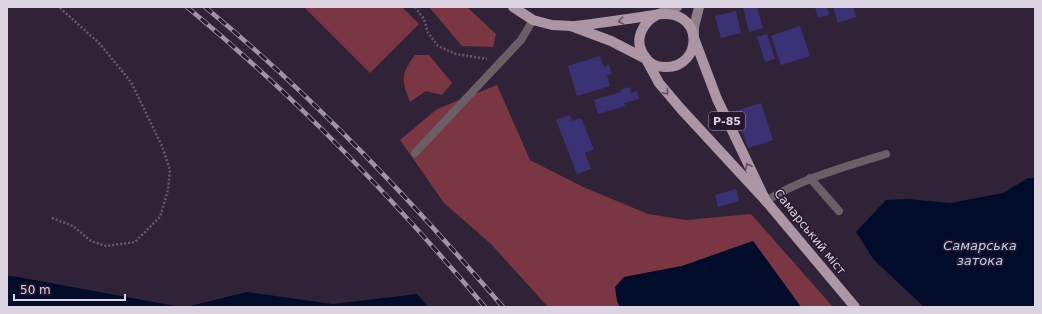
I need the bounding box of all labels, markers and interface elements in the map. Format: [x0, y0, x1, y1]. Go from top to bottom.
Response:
one-way arrow [617, 16, 624, 24]
one-way arrow [662, 87, 669, 94]
road number: Р-85 [709, 112, 745, 130]
one-way arrow [745, 163, 753, 170]
street label: Самарський міст [771, 186, 849, 278]
water label: Самарська затока [943, 238, 1017, 268]
scale bar [14, 276, 125, 302]
text: 50 m [20, 283, 51, 297]

